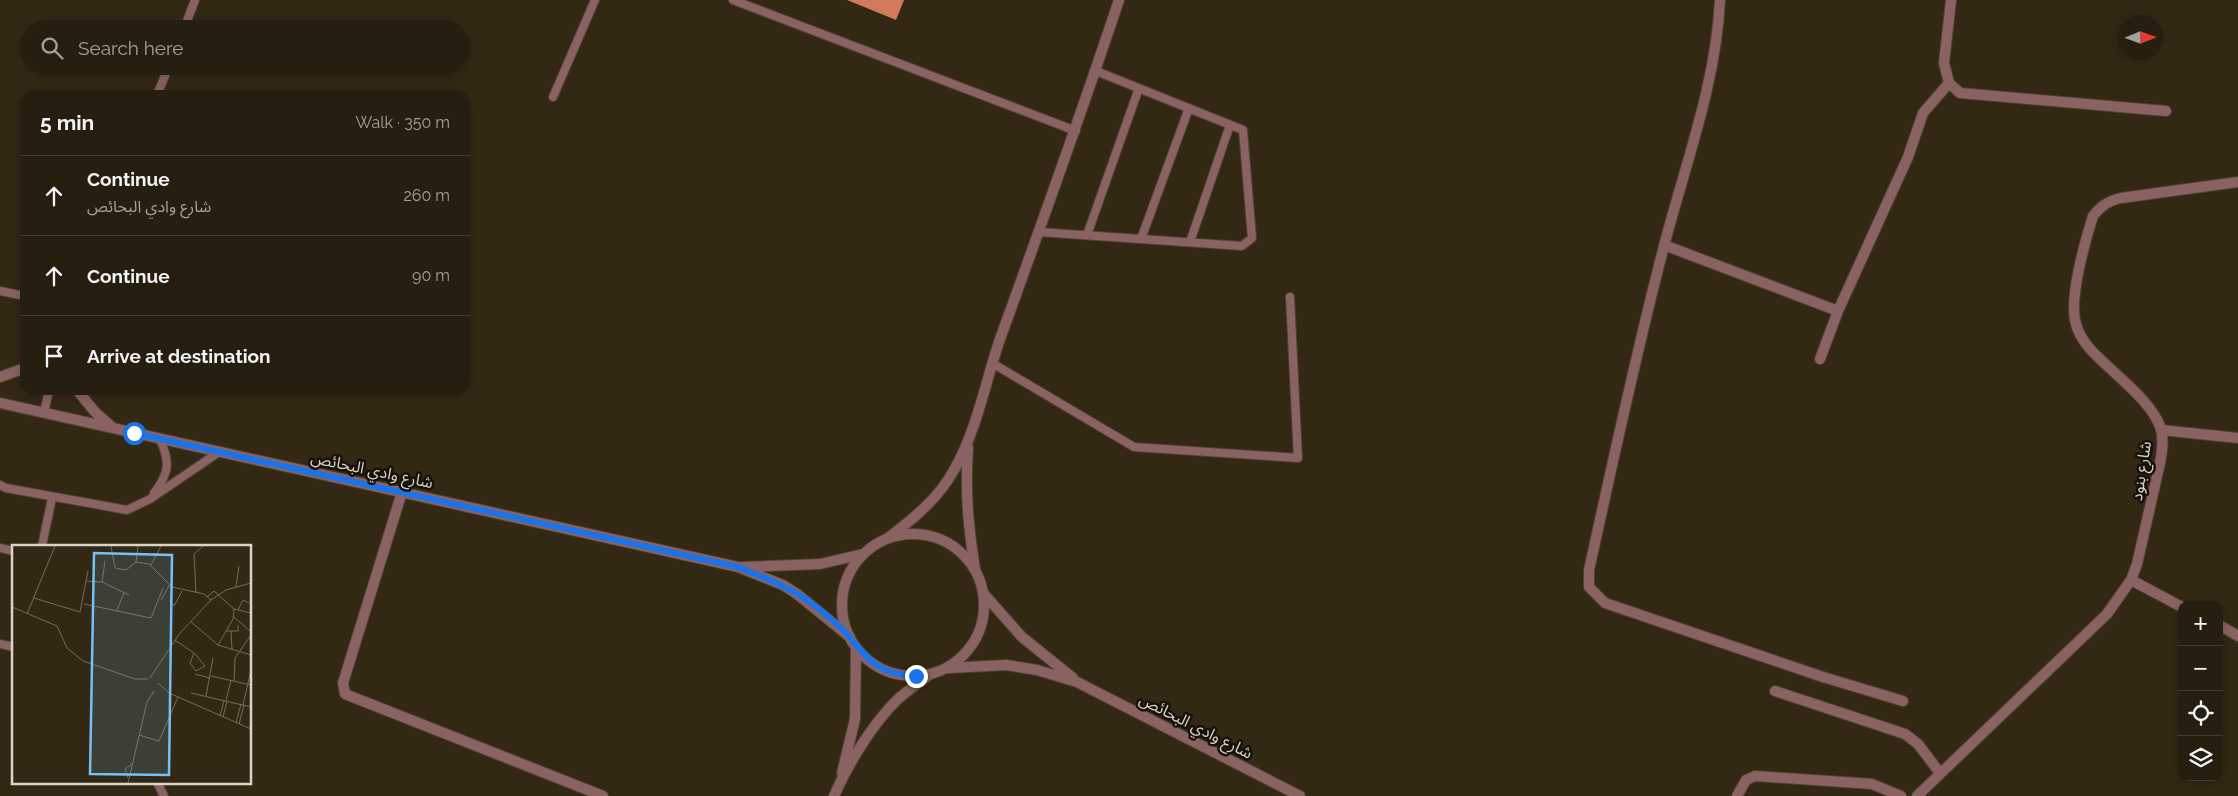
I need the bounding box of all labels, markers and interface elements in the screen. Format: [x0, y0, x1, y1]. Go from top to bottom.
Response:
north arrow [2118, 15, 2163, 60]
search box [20, 20, 470, 75]
icon: search [38, 34, 66, 62]
text: Search here [78, 37, 184, 59]
text: 5 min [40, 110, 94, 135]
text: Walk · 350 m [356, 113, 450, 132]
text: Continue [87, 168, 170, 190]
icon: ahead [40, 182, 68, 210]
text: 260 m [403, 186, 450, 205]
text: شارع وادي البحائص [87, 197, 211, 216]
icon: ahead [40, 262, 68, 290]
text: Continue [87, 265, 170, 287]
text: 90 m [412, 266, 450, 285]
icon: arrive [40, 342, 68, 370]
text: Arrive at destination [87, 345, 271, 367]
route start [123, 422, 146, 445]
street label: شارع بنود [2127, 440, 2158, 503]
street label: شارع وادي البحائص [309, 448, 435, 495]
inset map [12, 545, 251, 784]
map controls [2178, 601, 2223, 781]
button: + [2178, 601, 2223, 646]
button: − [2178, 646, 2223, 691]
route end [905, 665, 928, 688]
street label: شارع وادي البحائص [1135, 689, 1256, 765]
button: locate [2178, 691, 2223, 736]
button: layers [2178, 736, 2223, 781]

